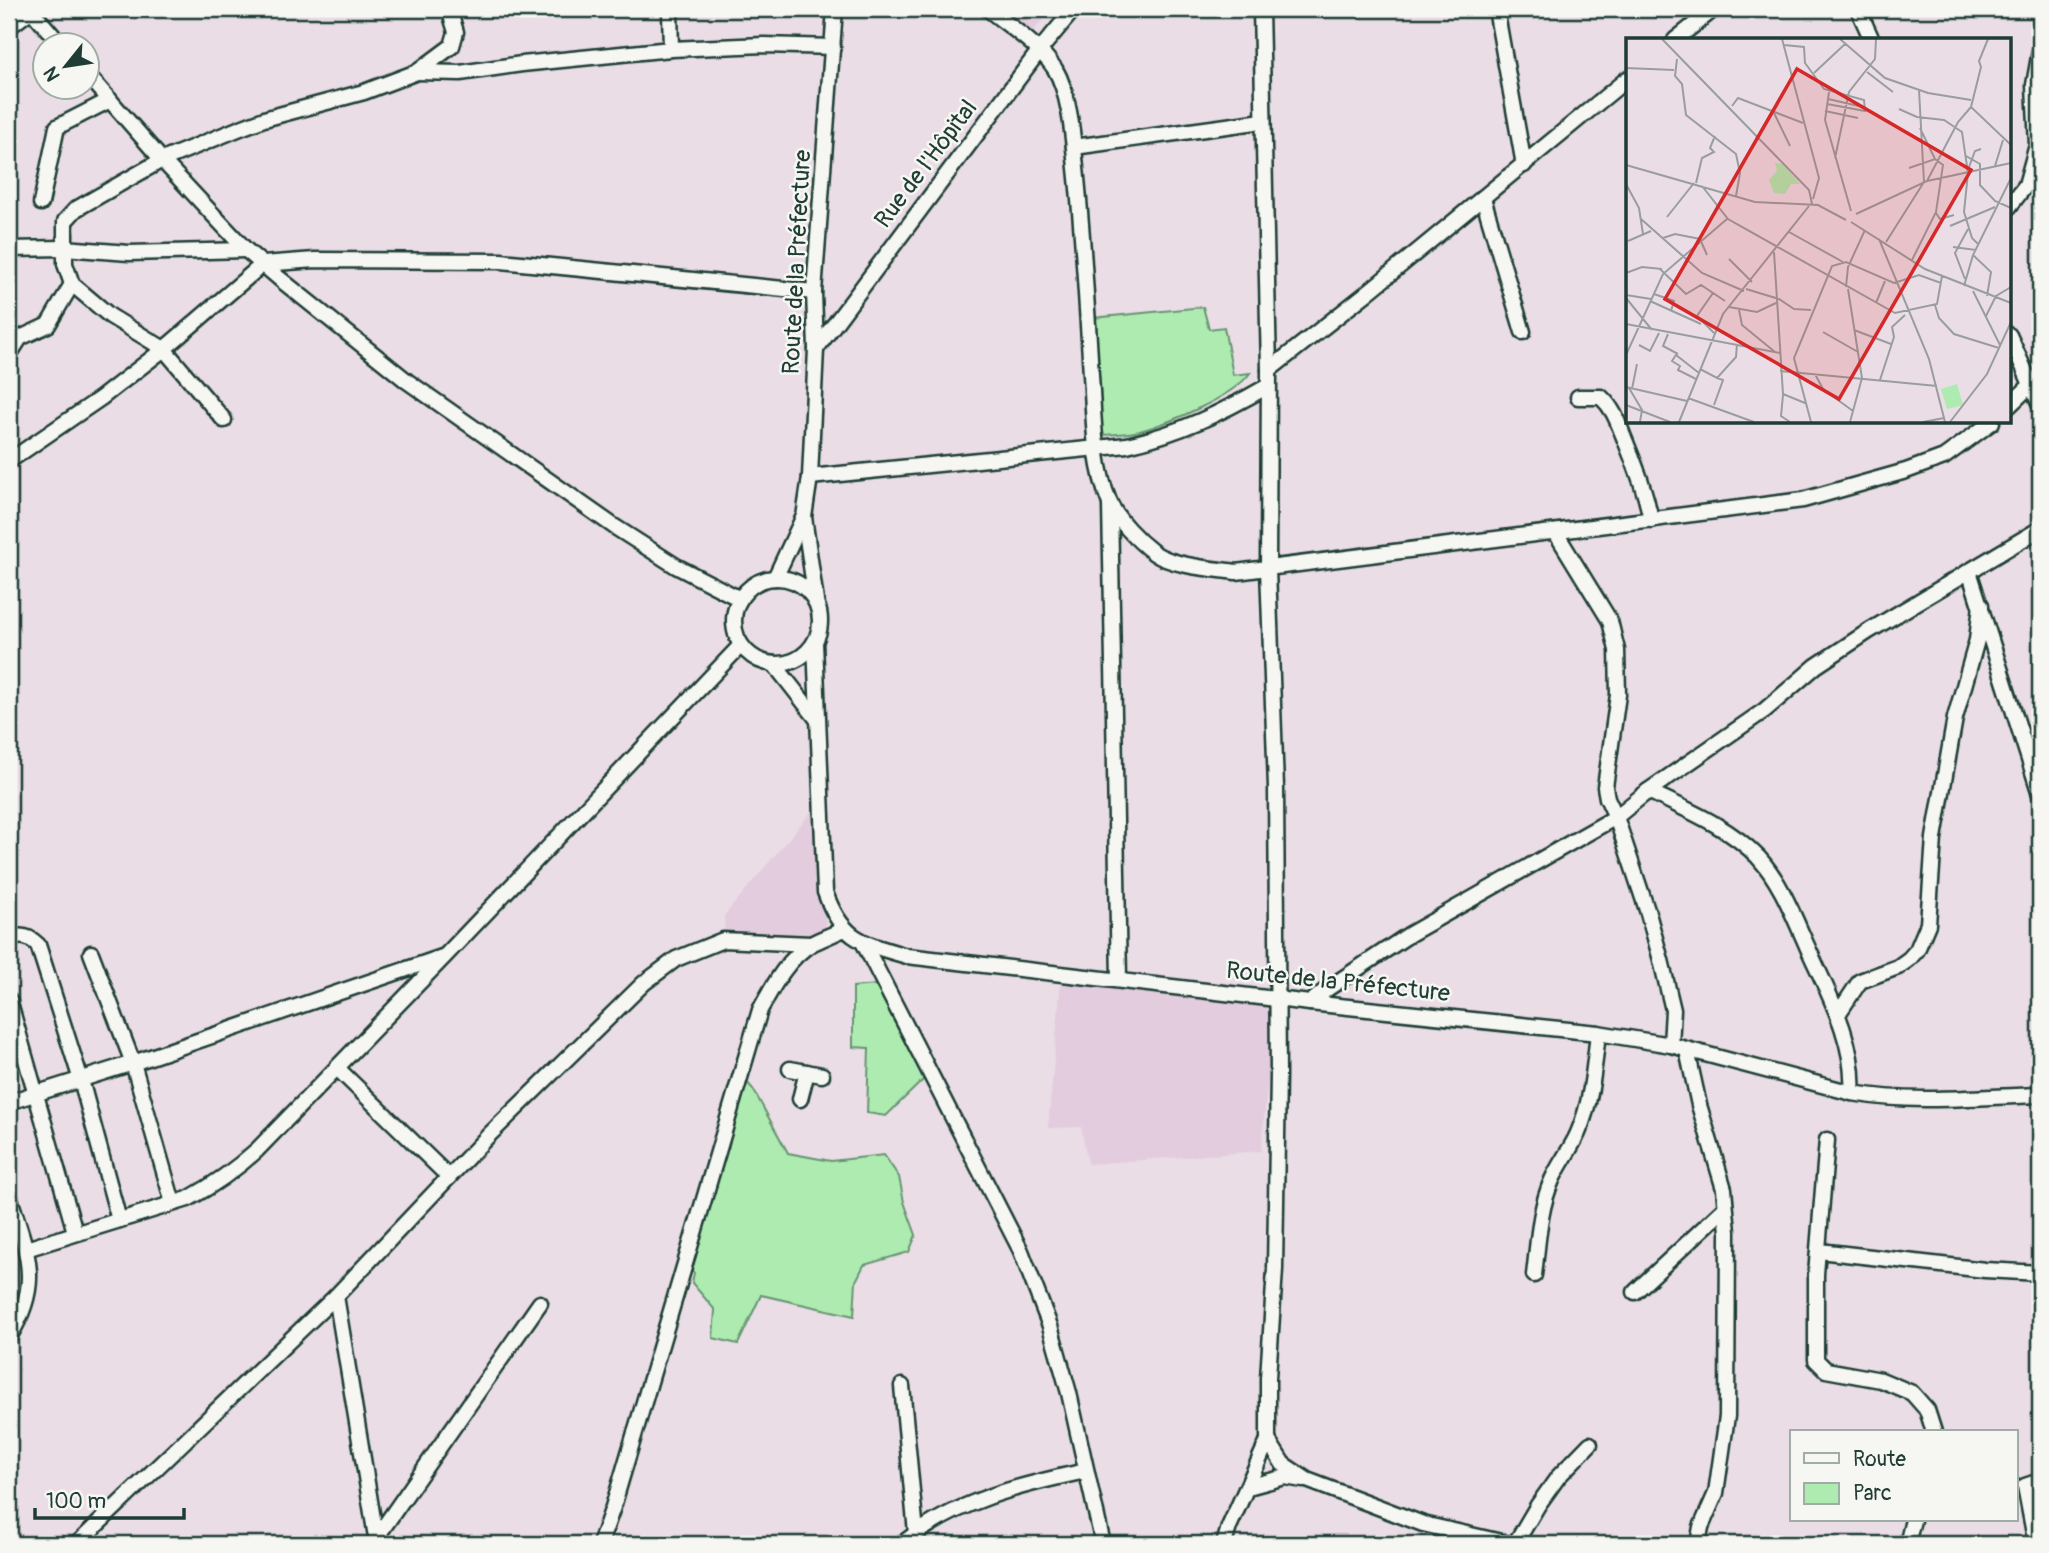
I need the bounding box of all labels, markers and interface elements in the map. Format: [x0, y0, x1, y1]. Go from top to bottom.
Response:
north arrow [32, 32, 102, 102]
inset map [1626, 38, 2010, 424]
text: N [38, 62, 66, 86]
street label: Rue de l'Hôpital [868, 94, 984, 234]
street label: Route de la Préfecture [777, 149, 817, 375]
street label: Route de la Préfecture [1225, 956, 1451, 1008]
legend [1790, 1430, 2018, 1522]
text: Route [1853, 1446, 1906, 1473]
scale bar [35, 1476, 184, 1520]
text: Parc [1853, 1480, 1892, 1507]
text: 100 m [46, 1488, 106, 1515]

